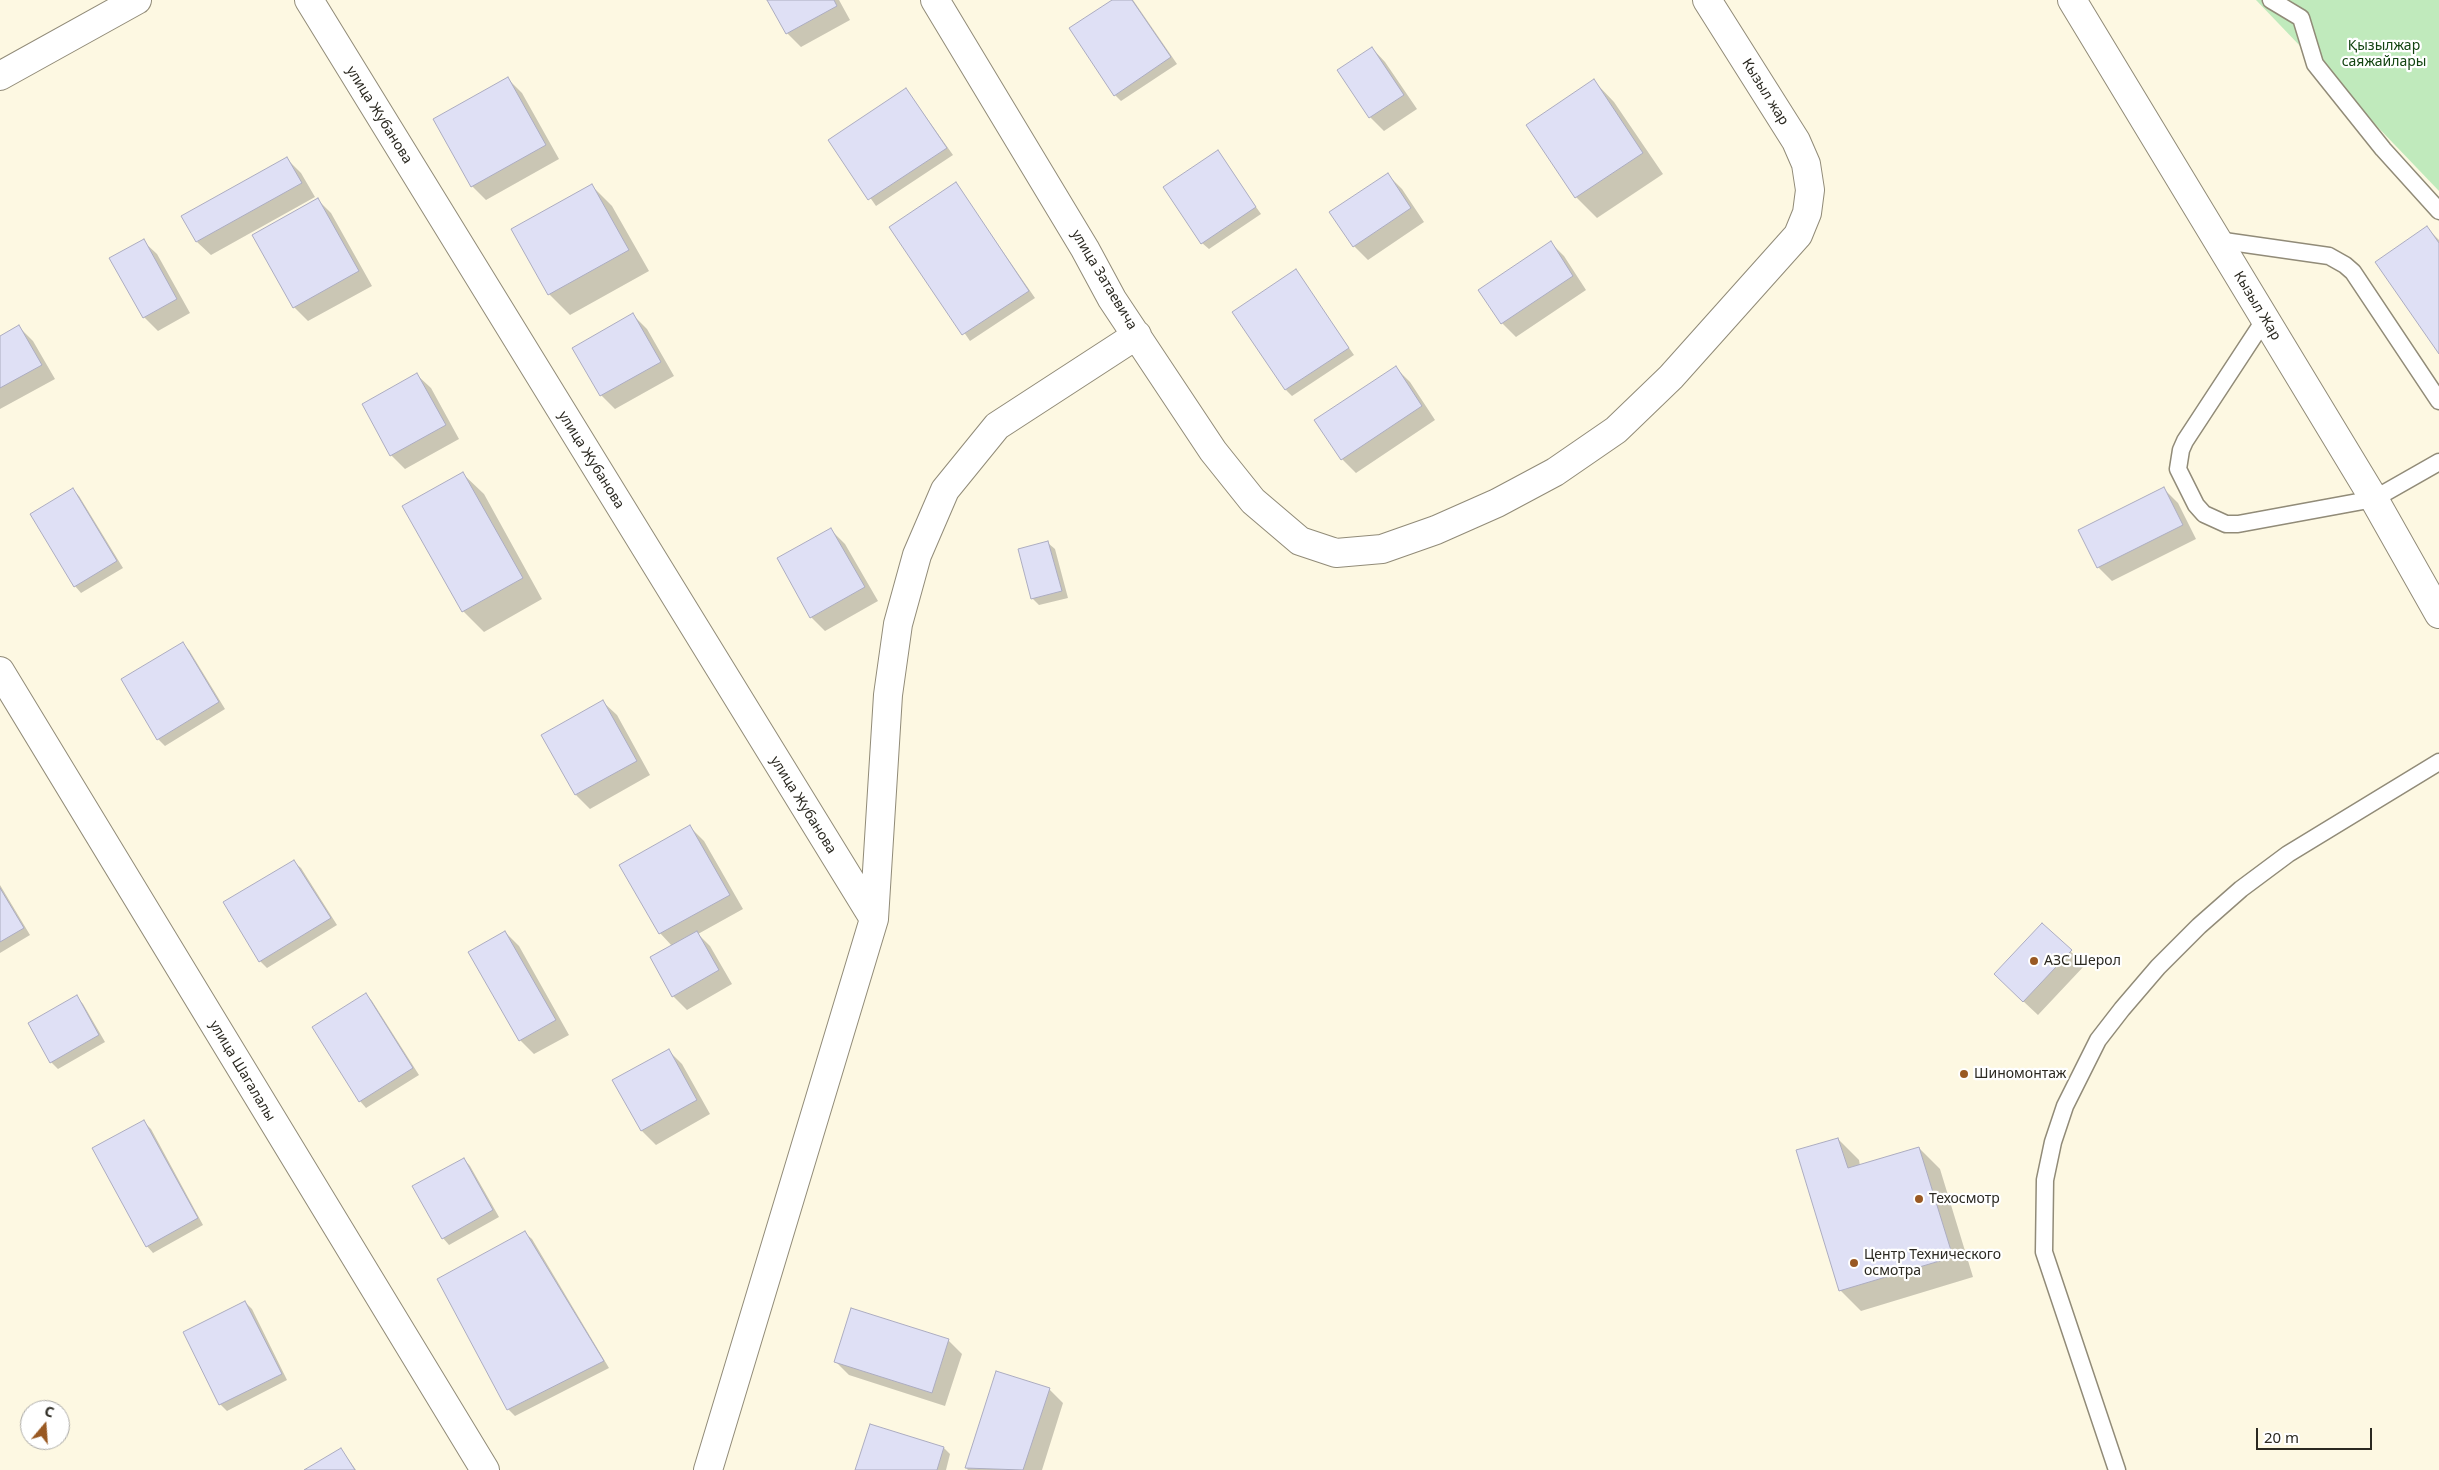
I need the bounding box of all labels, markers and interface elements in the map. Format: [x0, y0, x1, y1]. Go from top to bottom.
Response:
park label: Қызылжар саяжайлары [2342, 38, 2426, 70]
street label: Кызыл жар [1738, 56, 1792, 128]
street label: улица Жубанова [342, 63, 416, 167]
street label: улица Затаевича [1068, 227, 1140, 333]
street label: Кызыл Жар [2230, 268, 2284, 344]
street label: улица Жубанова [554, 408, 628, 512]
street label: улица Жубанова [766, 753, 840, 857]
place label: АЗС Шерол [2044, 953, 2121, 969]
marker: АЗС Шерол [2028, 955, 2040, 967]
street label: улица Шагалалы [205, 1018, 279, 1124]
place label: Шиномонтаж [1974, 1066, 2066, 1082]
marker: Шиномонтаж [1958, 1068, 1970, 1080]
place label: Техосмотр [1929, 1191, 2000, 1207]
marker: Техосмотр [1913, 1193, 1925, 1205]
place label: Центр Технического осмотра [1864, 1247, 2001, 1280]
marker: Центр Технического осмотра [1848, 1257, 1860, 1269]
north arrow [20, 1400, 70, 1450]
text: С [42, 1401, 57, 1422]
scale bar [2259, 1418, 2375, 1450]
text: 20 m [2264, 1427, 2299, 1447]

